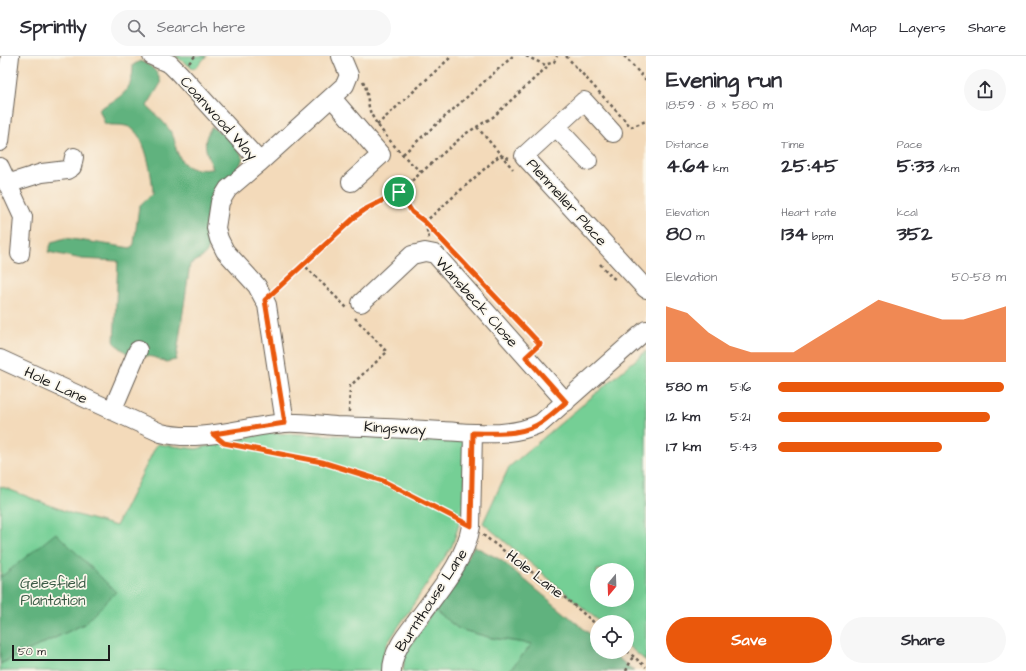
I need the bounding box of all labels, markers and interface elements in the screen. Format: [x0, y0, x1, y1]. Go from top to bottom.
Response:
search box [111, 10, 391, 46]
text: Sprintly [20, 14, 87, 41]
icon: search [125, 17, 147, 39]
text: Search here [157, 17, 245, 38]
text: Map [850, 18, 877, 38]
text: Layers [899, 18, 946, 38]
text: Share [968, 18, 1006, 38]
text: Evening run [666, 65, 782, 96]
button: share [964, 69, 1006, 111]
street label: Coanwood Way [174, 72, 262, 166]
text: 18:59 · 8 × 580 m [666, 96, 773, 114]
text: Distance [666, 137, 709, 152]
text: Time [781, 137, 804, 152]
text: Pace [897, 137, 922, 152]
text: 4.64 [666, 152, 709, 180]
text: 25:45 [781, 152, 838, 180]
text: 5:33 [897, 152, 935, 180]
street label: Plenmeller Place [521, 154, 612, 251]
text: km [709, 161, 728, 176]
text: /km [935, 161, 959, 176]
pin [382, 175, 416, 209]
icon: arrive [388, 181, 410, 203]
text: Elevation [666, 205, 709, 220]
text: Heart rate [781, 205, 837, 220]
text: kcal [897, 205, 918, 220]
text: 80 [666, 220, 692, 248]
text: 134 [781, 220, 808, 248]
text: 352 [897, 220, 932, 248]
text: m [692, 229, 705, 244]
text: bpm [808, 229, 833, 244]
street label: Wansbeck Close [430, 253, 523, 352]
text: Elevation [666, 268, 717, 286]
text: 50–58 m [952, 268, 1006, 286]
street label: Hole Lane [21, 362, 91, 409]
text: 580 m [666, 378, 707, 396]
text: 5:16 [730, 378, 751, 396]
text: 1.2 km [666, 408, 700, 426]
text: 5:21 [730, 408, 750, 426]
street label: Kingsway [363, 416, 427, 442]
text: 1.7 km [666, 438, 701, 456]
text: 5:43 [730, 438, 757, 456]
street label: Burnthouse Lane [390, 545, 473, 656]
street label: Hole Lane [502, 545, 568, 603]
north arrow [590, 563, 634, 607]
map controls [590, 563, 634, 659]
park label: Gelesfield Plantation [20, 573, 86, 611]
button: locate [590, 615, 634, 659]
button: Save [666, 617, 832, 663]
button: Share [840, 617, 1006, 663]
scale bar [12, 643, 110, 662]
text: 50 m [18, 644, 46, 659]

